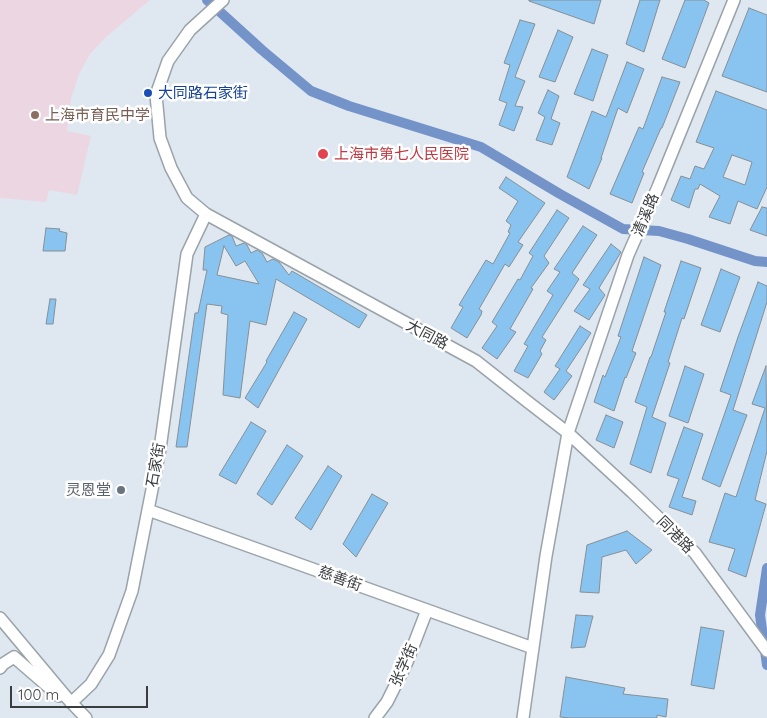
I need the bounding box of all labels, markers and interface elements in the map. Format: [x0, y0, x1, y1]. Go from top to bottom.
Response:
place label: 大同路石家街 [158, 84, 248, 102]
marker: 大同路石家街 [142, 87, 154, 99]
place label: 上海市育民中学 [45, 106, 150, 124]
marker: 上海市育民中学 [29, 109, 41, 121]
place label: 上海市第七人民医院 [334, 145, 469, 163]
marker: 上海市第七人民医院 [316, 147, 330, 161]
street label: 清溪路 [629, 191, 663, 239]
street label: 大同路 [403, 316, 451, 354]
street label: 石家街 [143, 441, 169, 489]
place label: 灵恩堂 [66, 481, 111, 499]
marker: 灵恩堂 [115, 484, 127, 496]
street label: 同港路 [653, 513, 697, 557]
street label: 慈善街 [316, 563, 364, 595]
street label: 张学街 [387, 641, 421, 689]
scale bar [12, 676, 150, 708]
text: 100 m [18, 685, 59, 704]

